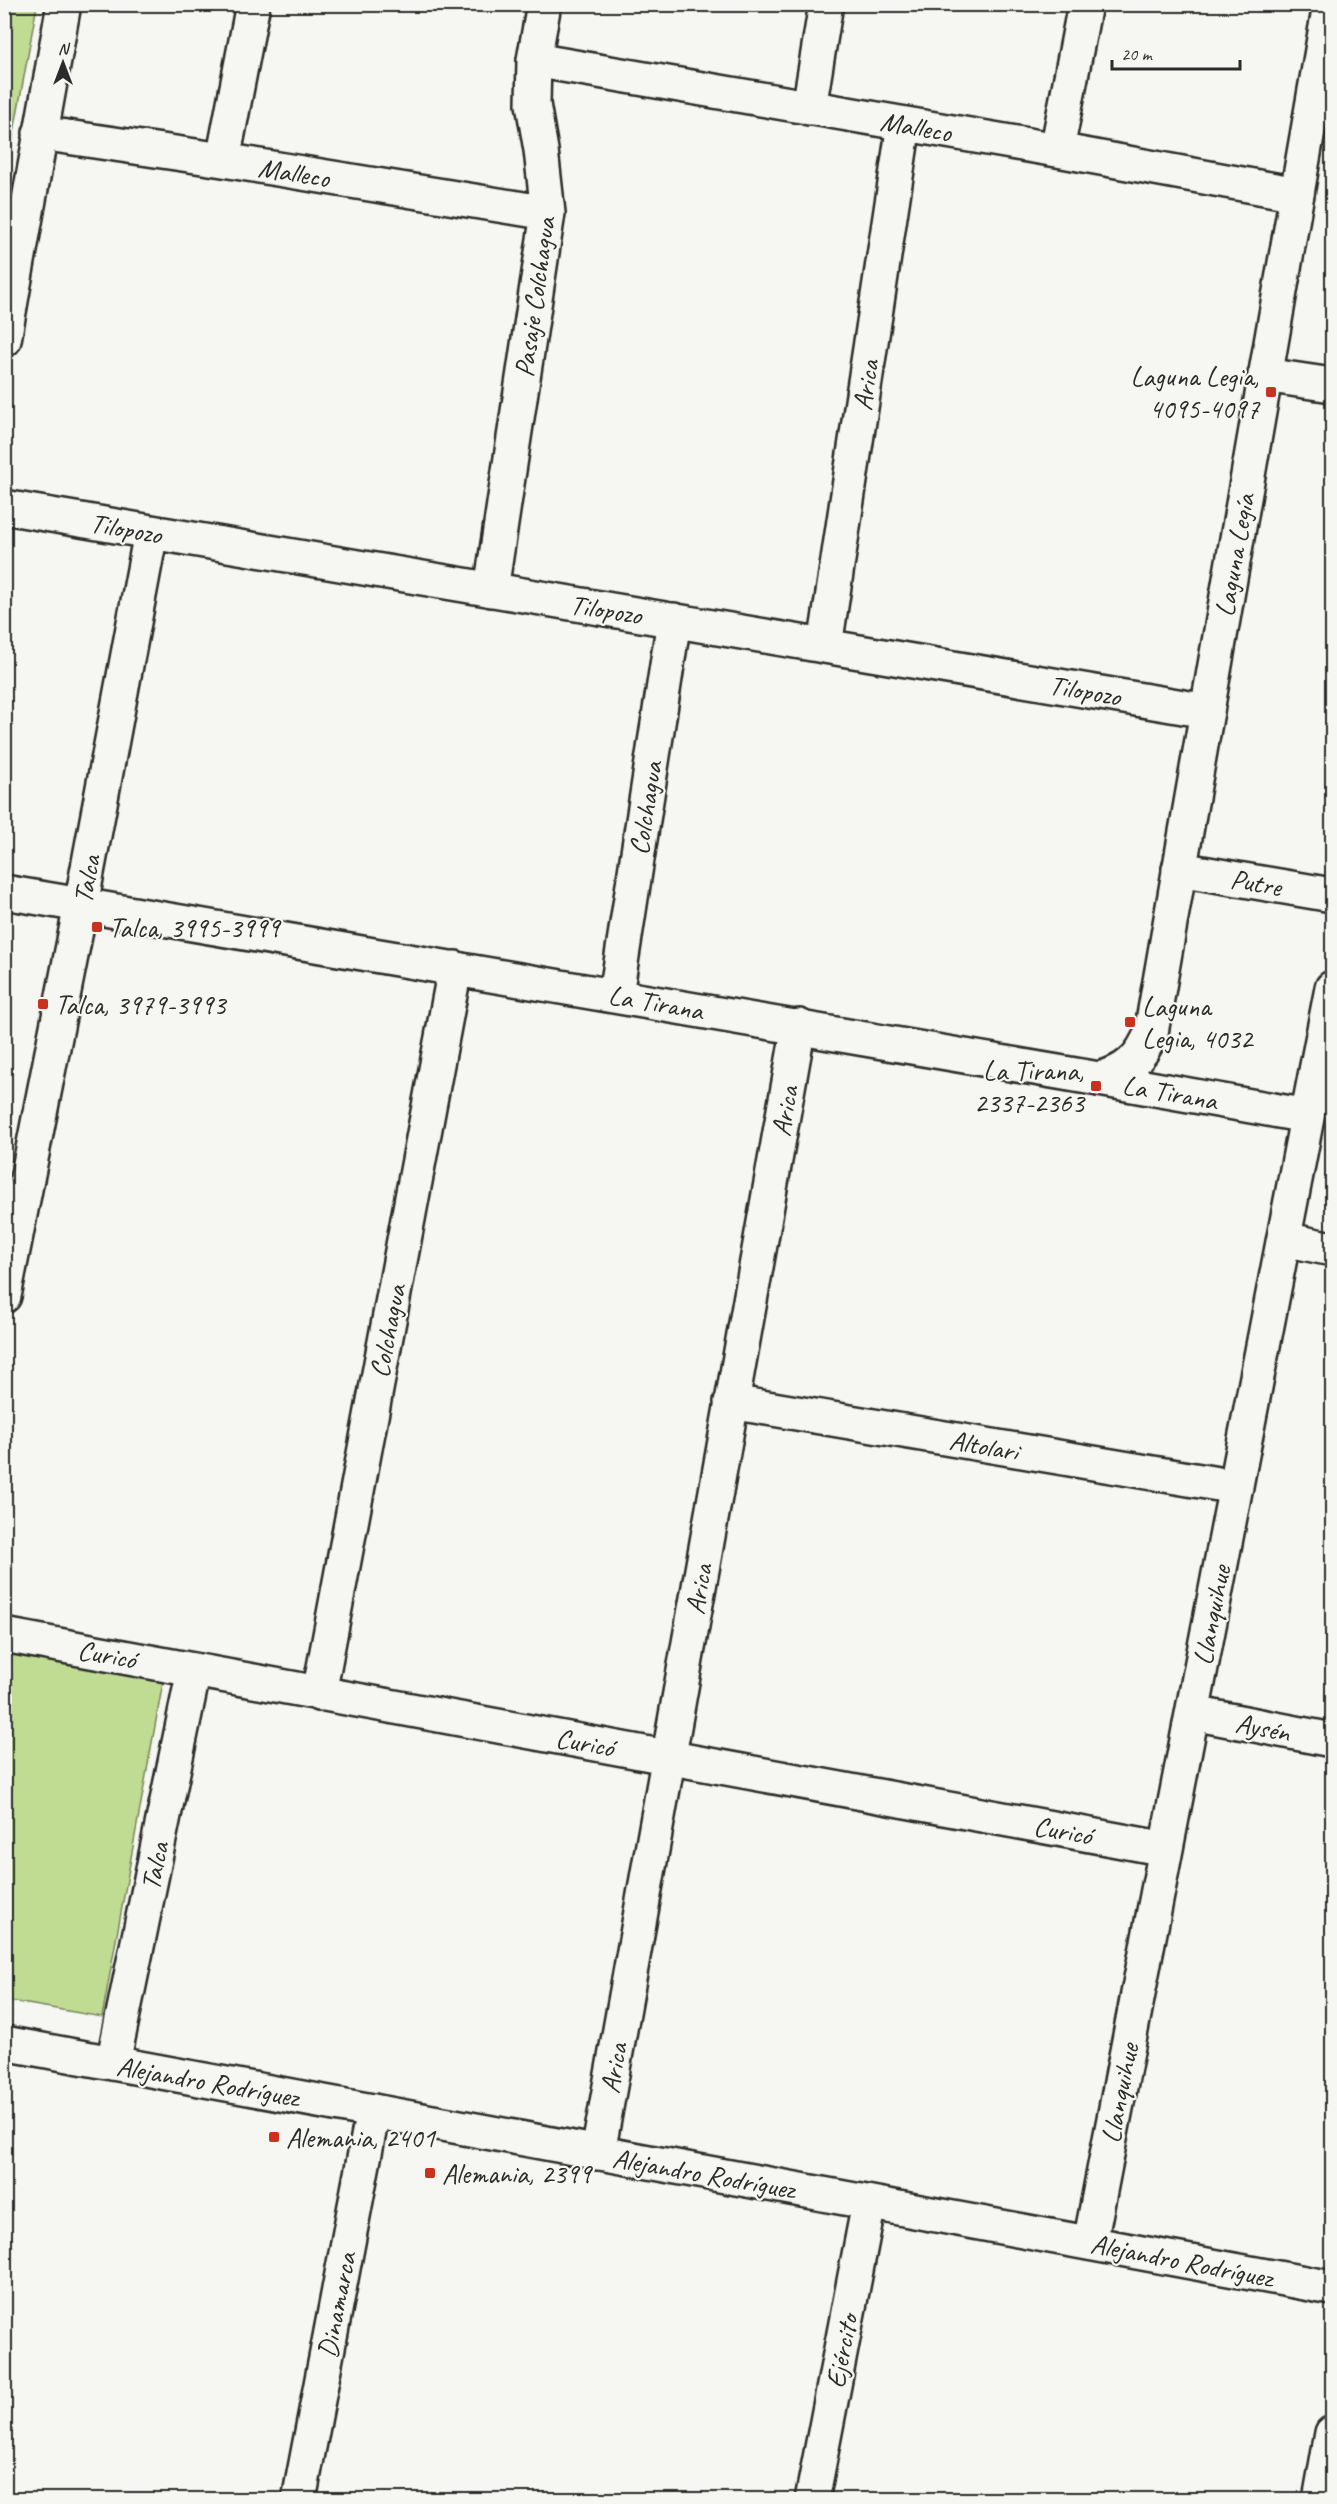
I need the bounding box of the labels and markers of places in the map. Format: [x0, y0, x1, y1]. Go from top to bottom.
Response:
place label: Laguna Legia, 4095-4097 [1130, 359, 1260, 426]
marker: Laguna Legia, 4095-4097 [1264, 385, 1278, 399]
place label: Talca, 3995-3999 [109, 910, 282, 945]
marker: Talca, 3995-3999 [90, 920, 104, 934]
place label: Talca, 3979-3993 [55, 987, 228, 1022]
place label: Laguna Legia, 4032 [1142, 989, 1255, 1056]
marker: Talca, 3979-3993 [36, 997, 50, 1011]
marker: Laguna Legia, 4032 [1123, 1015, 1137, 1029]
place label: La Tirana, 2337-2363 [974, 1053, 1086, 1120]
marker: La Tirana, 2337-2363 [1089, 1079, 1103, 1093]
place label: Alemania, 2401 [286, 2120, 436, 2155]
marker: Alemania, 2401 [267, 2130, 281, 2144]
place label: Alemania, 2399 [442, 2156, 593, 2191]
marker: Alemania, 2399 [423, 2166, 437, 2180]

